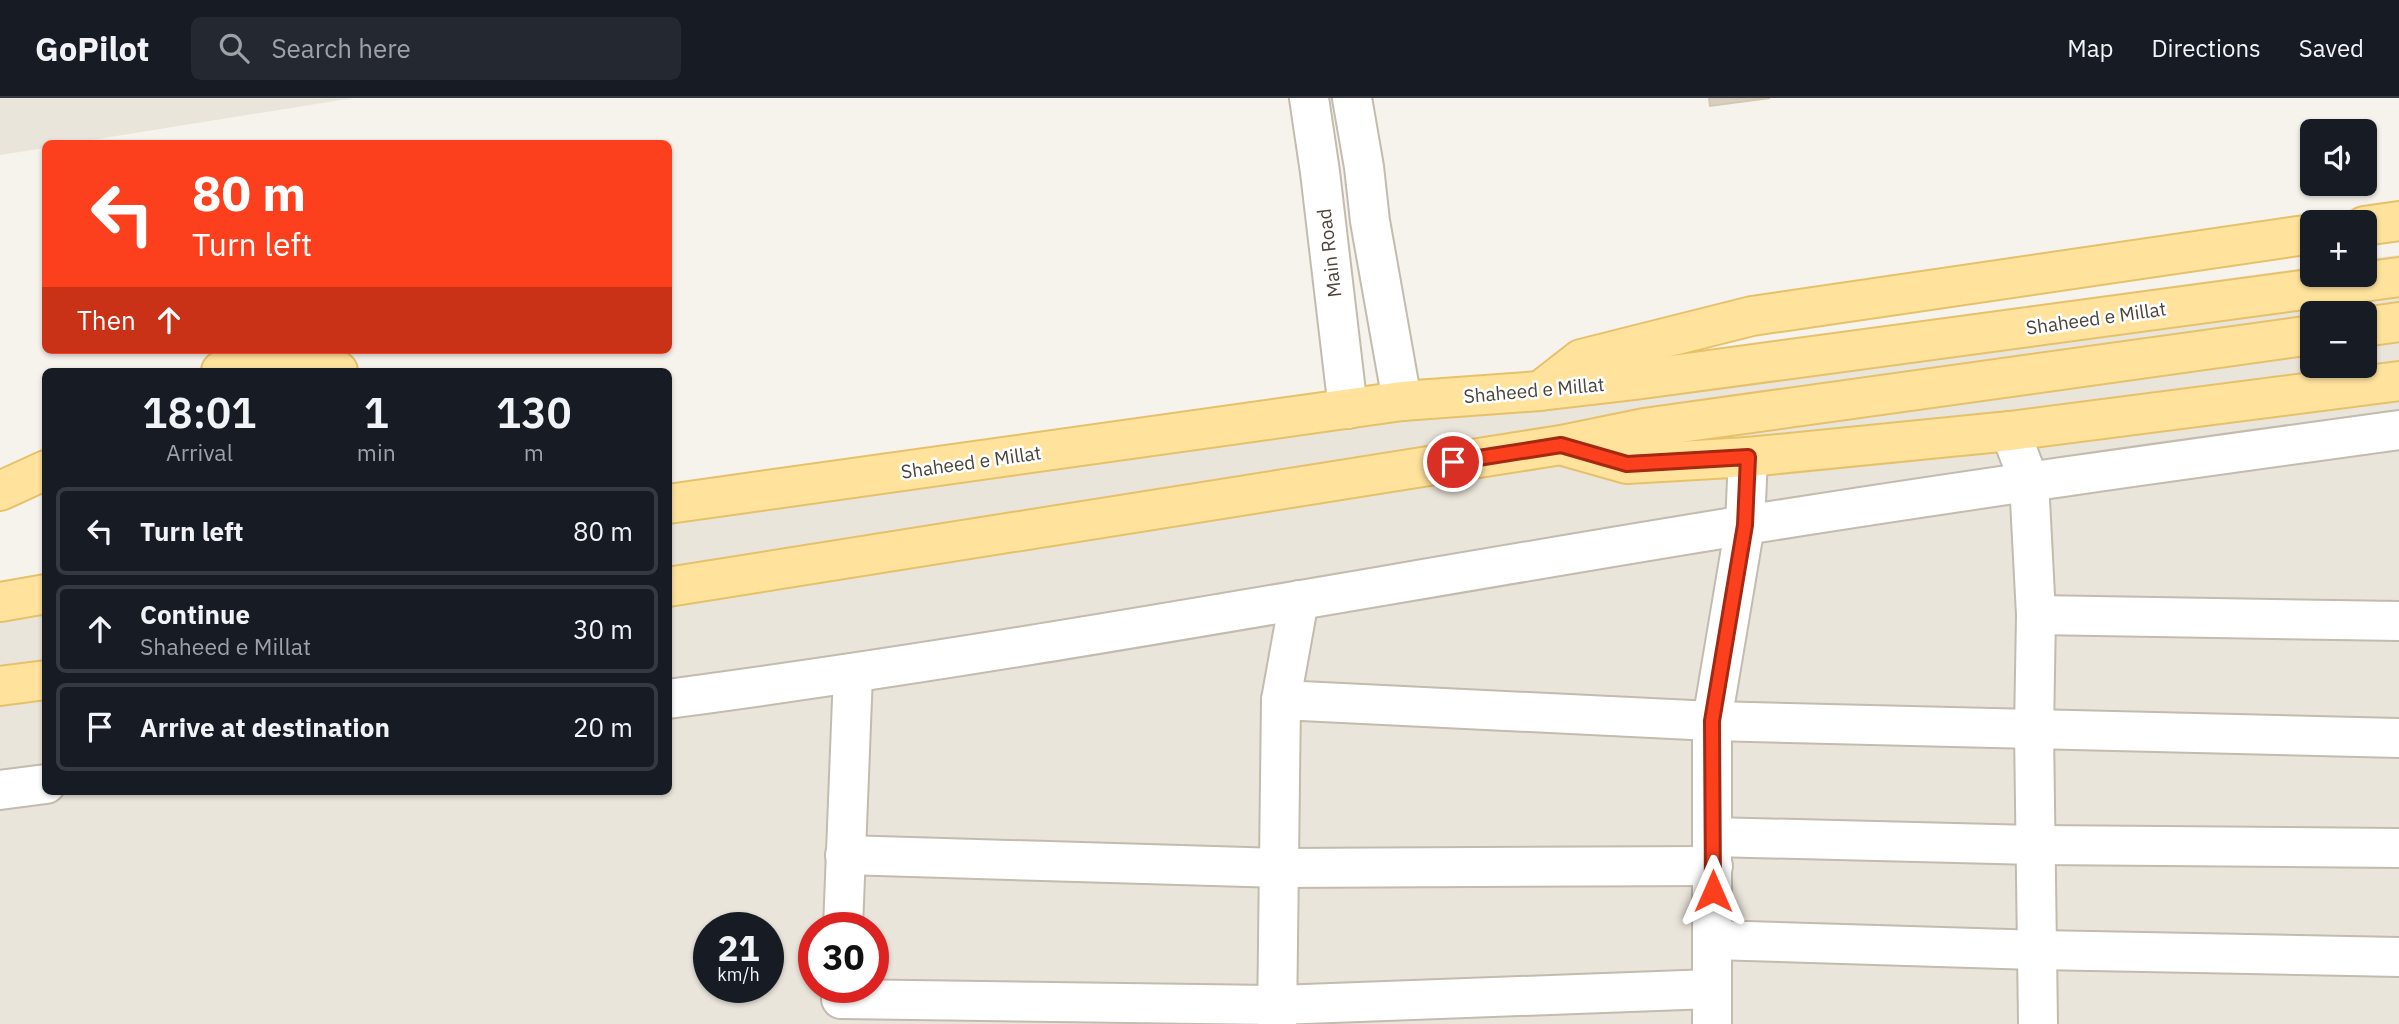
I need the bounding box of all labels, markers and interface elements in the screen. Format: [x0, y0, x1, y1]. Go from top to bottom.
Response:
search box [191, 17, 681, 80]
text: GoPilot [35, 27, 149, 70]
icon: search [215, 29, 253, 67]
text: Search here [271, 31, 411, 65]
text: Map [2067, 32, 2113, 64]
text: Directions [2151, 32, 2261, 64]
text: Saved [2299, 32, 2364, 64]
map controls [2300, 119, 2377, 378]
button: sound [2300, 119, 2377, 196]
text: 80 m [192, 161, 306, 224]
icon: left [77, 168, 168, 259]
street label: Main Road [1312, 207, 1346, 299]
button: + [2300, 210, 2377, 287]
text: Turn left [192, 223, 312, 265]
street label: Shaheed e Millat [2024, 296, 2168, 340]
icon: ahead [150, 301, 188, 339]
button: − [2300, 301, 2377, 378]
text: Then [77, 303, 136, 337]
street label: Shaheed e Millat [1463, 372, 1605, 408]
text: 18:01 [142, 385, 257, 440]
text: 1 [364, 385, 389, 440]
text: 130 [496, 385, 572, 440]
pin [1423, 432, 1483, 492]
text: Arrival [166, 437, 233, 467]
text: min [357, 437, 396, 467]
text: m [524, 437, 544, 467]
street label: Shaheed e Millat [899, 440, 1043, 484]
icon: arrive [1434, 443, 1472, 481]
icon: left [81, 512, 119, 550]
text: Turn left [140, 514, 243, 548]
text: 80 m [573, 514, 633, 548]
text: Continue [140, 597, 250, 631]
icon: ahead [81, 610, 119, 648]
text: 30 m [573, 612, 633, 646]
text: Shaheed e Millat [140, 631, 311, 661]
icon: arrive [81, 708, 119, 746]
text: Arrive at destination [140, 710, 390, 744]
text: 20 m [573, 710, 633, 744]
position arrow [1676, 854, 1750, 928]
speed limit sign: 30 [798, 912, 889, 1003]
text: 21 [717, 925, 760, 971]
text: km/h [717, 963, 760, 986]

